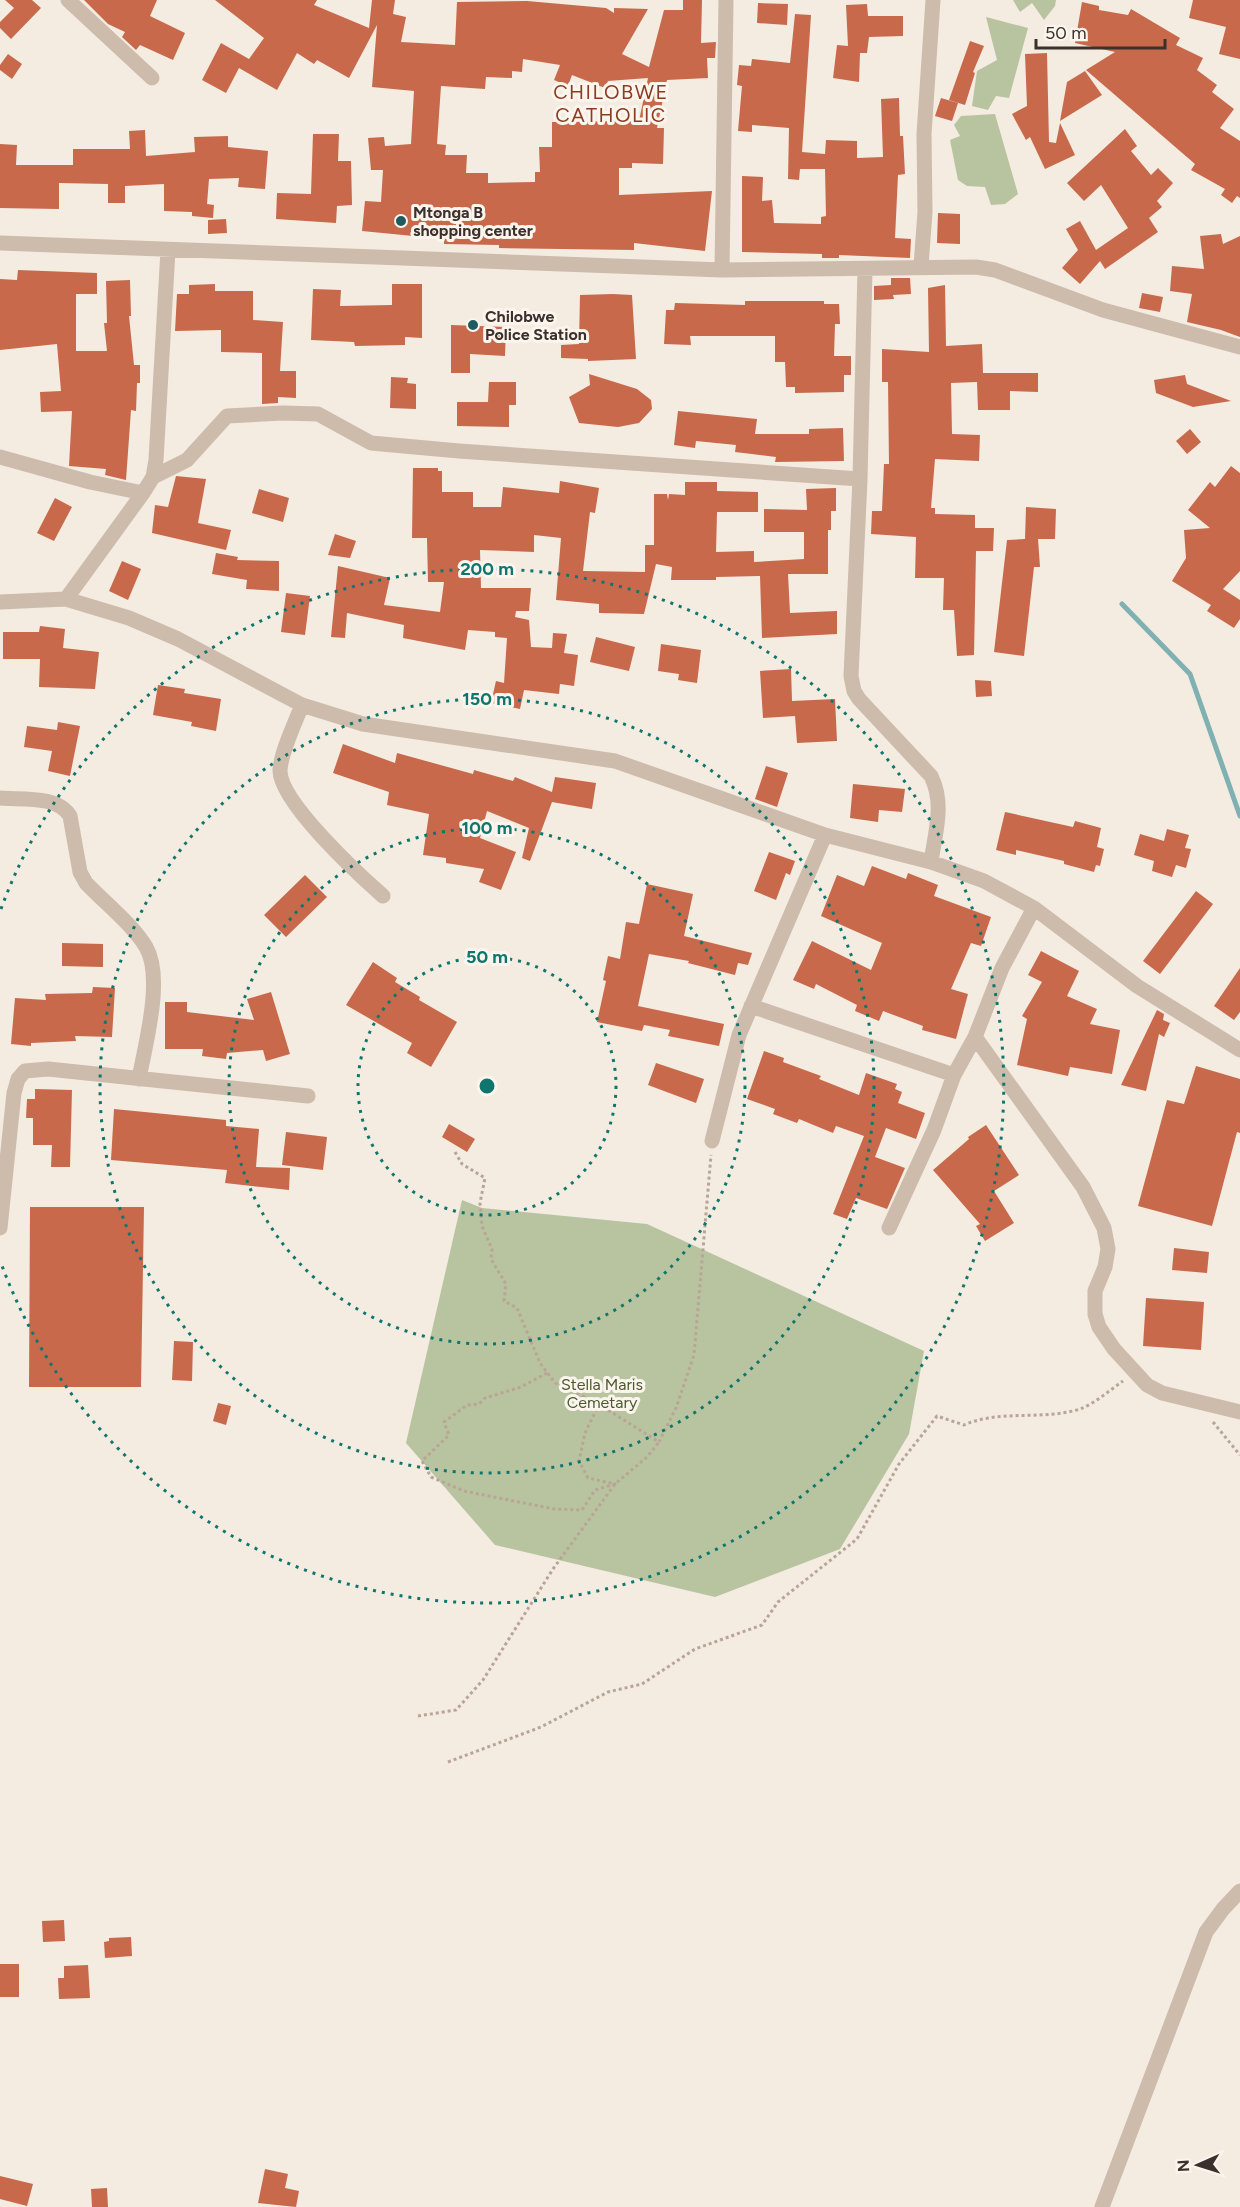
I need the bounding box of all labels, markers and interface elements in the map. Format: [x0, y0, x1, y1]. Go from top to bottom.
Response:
scale bar [1036, 12, 1165, 50]
text: 50 m [1045, 22, 1087, 44]
district label: CHILOBWE CATHOLIC [553, 80, 669, 127]
place label: Mtonga B shopping center [413, 203, 533, 240]
marker: Mtonga B shopping center [394, 214, 408, 228]
place label: Chilobwe Police Station [485, 307, 587, 344]
marker: Chilobwe Police Station [466, 318, 480, 332]
text: 200 m [460, 558, 514, 580]
text: 150 m [462, 688, 512, 710]
text: 100 m [462, 817, 512, 839]
text: 50 m [466, 946, 508, 968]
centre of rings [477, 1076, 497, 1096]
park label: Stella Maris Cemetary [561, 1375, 643, 1412]
north arrow [1168, 2135, 1228, 2195]
text: N [1174, 2159, 1193, 2172]

